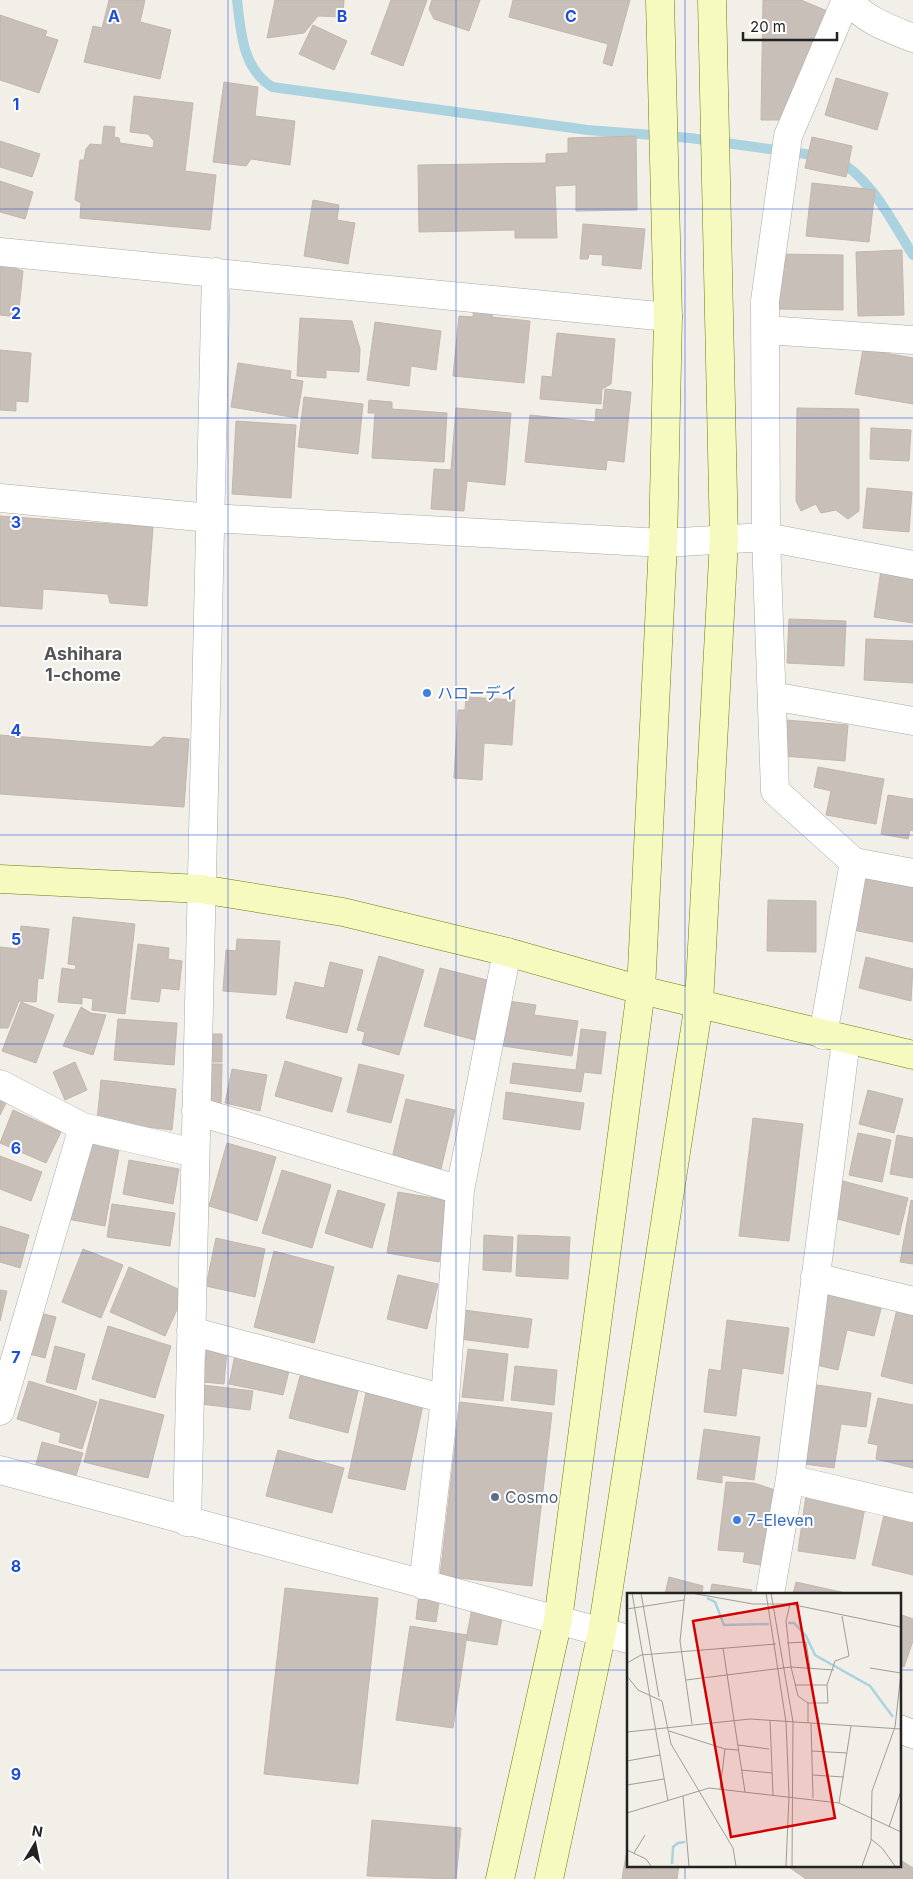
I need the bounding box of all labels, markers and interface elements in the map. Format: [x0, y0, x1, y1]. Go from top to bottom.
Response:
text: A [108, 6, 120, 26]
text: B [337, 6, 347, 26]
text: C [565, 6, 577, 26]
scale bar [743, 10, 837, 42]
text: 20 m [750, 17, 786, 36]
text: 1 [13, 94, 19, 114]
text: 2 [11, 303, 21, 323]
text: 3 [11, 512, 21, 532]
district label: Ashihara 1-chome [44, 643, 122, 685]
place label: ハローデイ [437, 683, 517, 703]
marker: ハローデイ [421, 687, 433, 699]
text: 4 [11, 720, 22, 740]
text: 5 [11, 929, 21, 949]
text: 6 [11, 1138, 21, 1158]
text: 7 [11, 1347, 21, 1367]
place label: Cosmo [505, 1487, 558, 1507]
marker: Cosmo [489, 1491, 501, 1503]
place label: 7-Eleven [747, 1510, 813, 1530]
marker: 7-Eleven [731, 1514, 743, 1526]
text: 8 [11, 1556, 21, 1576]
inset map [627, 1593, 900, 1866]
text: 9 [11, 1764, 21, 1784]
north arrow [10, 1819, 60, 1869]
text: N [31, 1821, 44, 1840]

